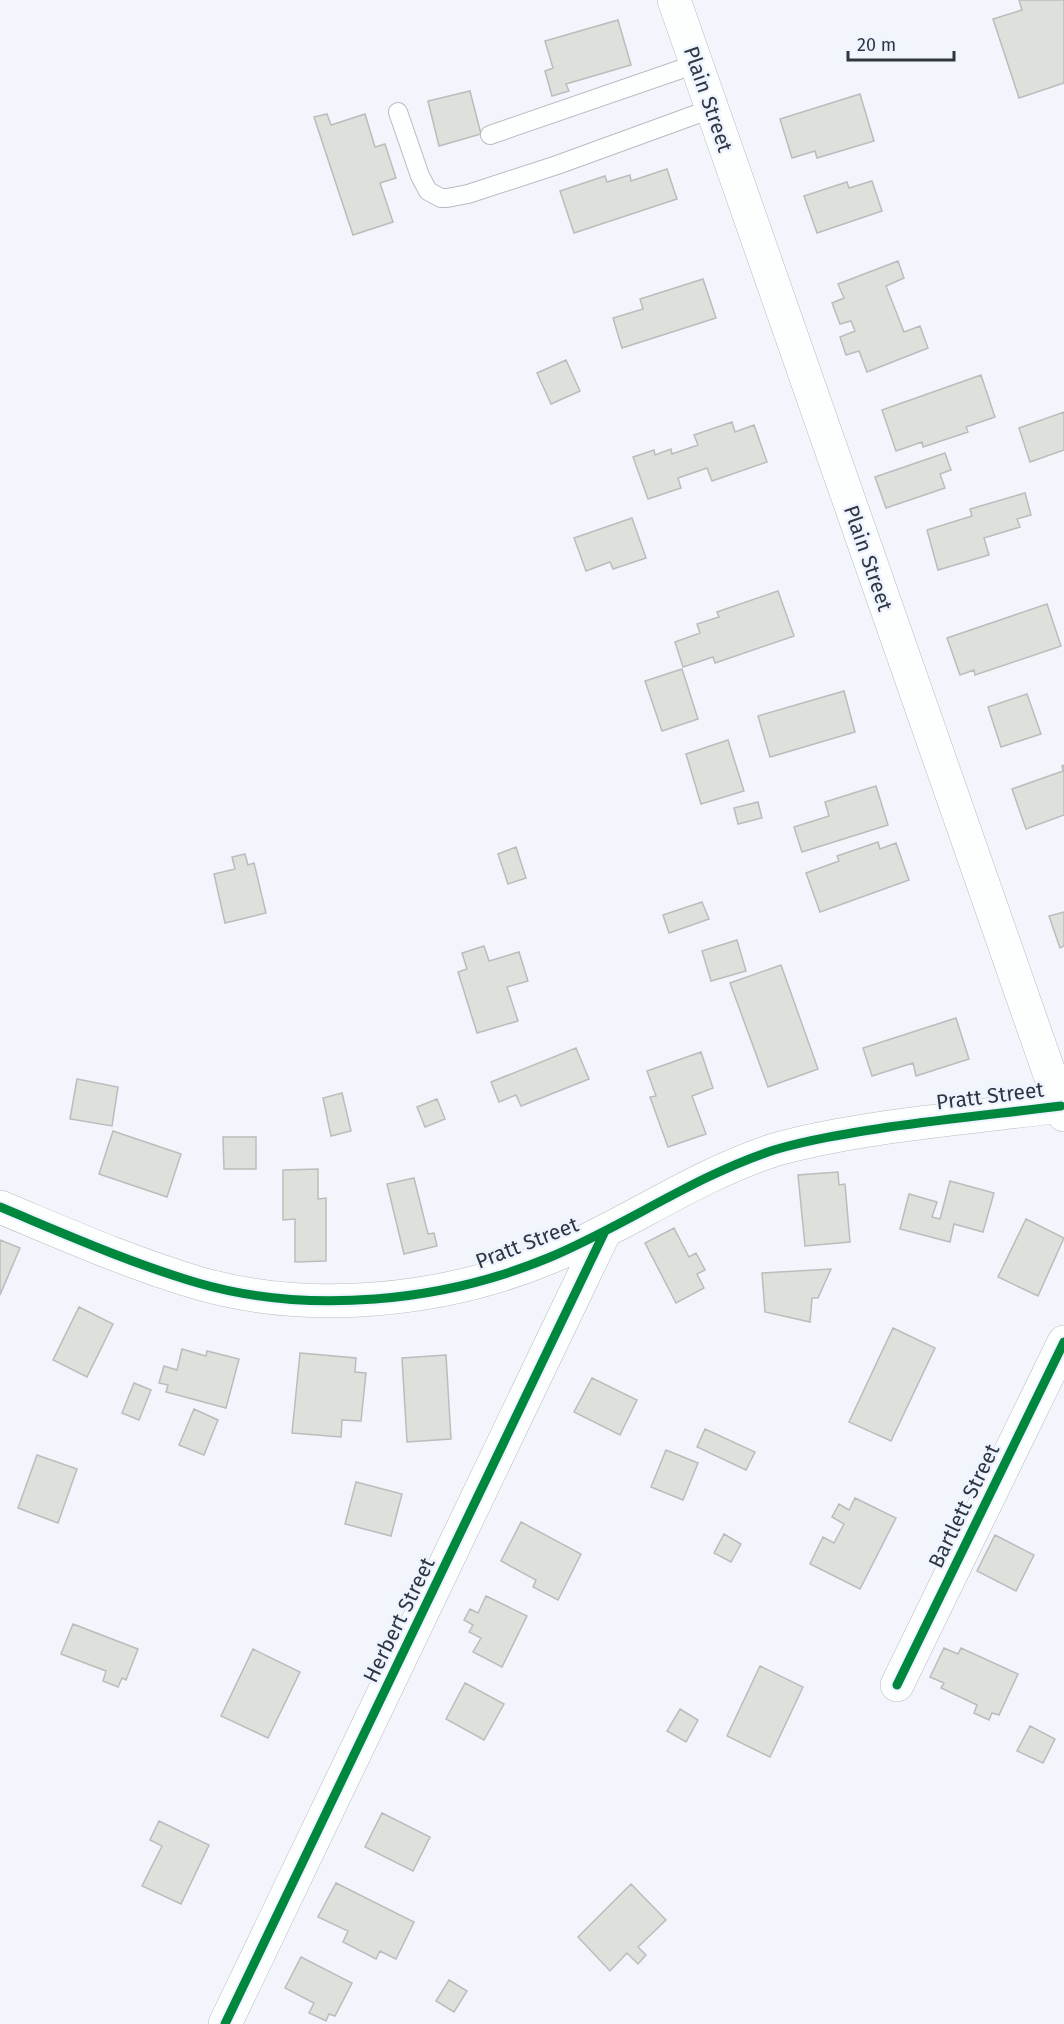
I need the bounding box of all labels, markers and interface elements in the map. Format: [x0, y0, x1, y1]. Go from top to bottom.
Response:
scale bar [848, 24, 954, 62]
text: 20 m [857, 34, 896, 56]
street label: Plain Street [678, 43, 738, 156]
street label: Plain Street [838, 502, 898, 615]
street label: Pratt Street [935, 1076, 1046, 1116]
street label: Pratt Street [472, 1211, 583, 1275]
street label: Bartlett Street [923, 1439, 1005, 1572]
street label: Herbert Street [358, 1553, 441, 1687]

